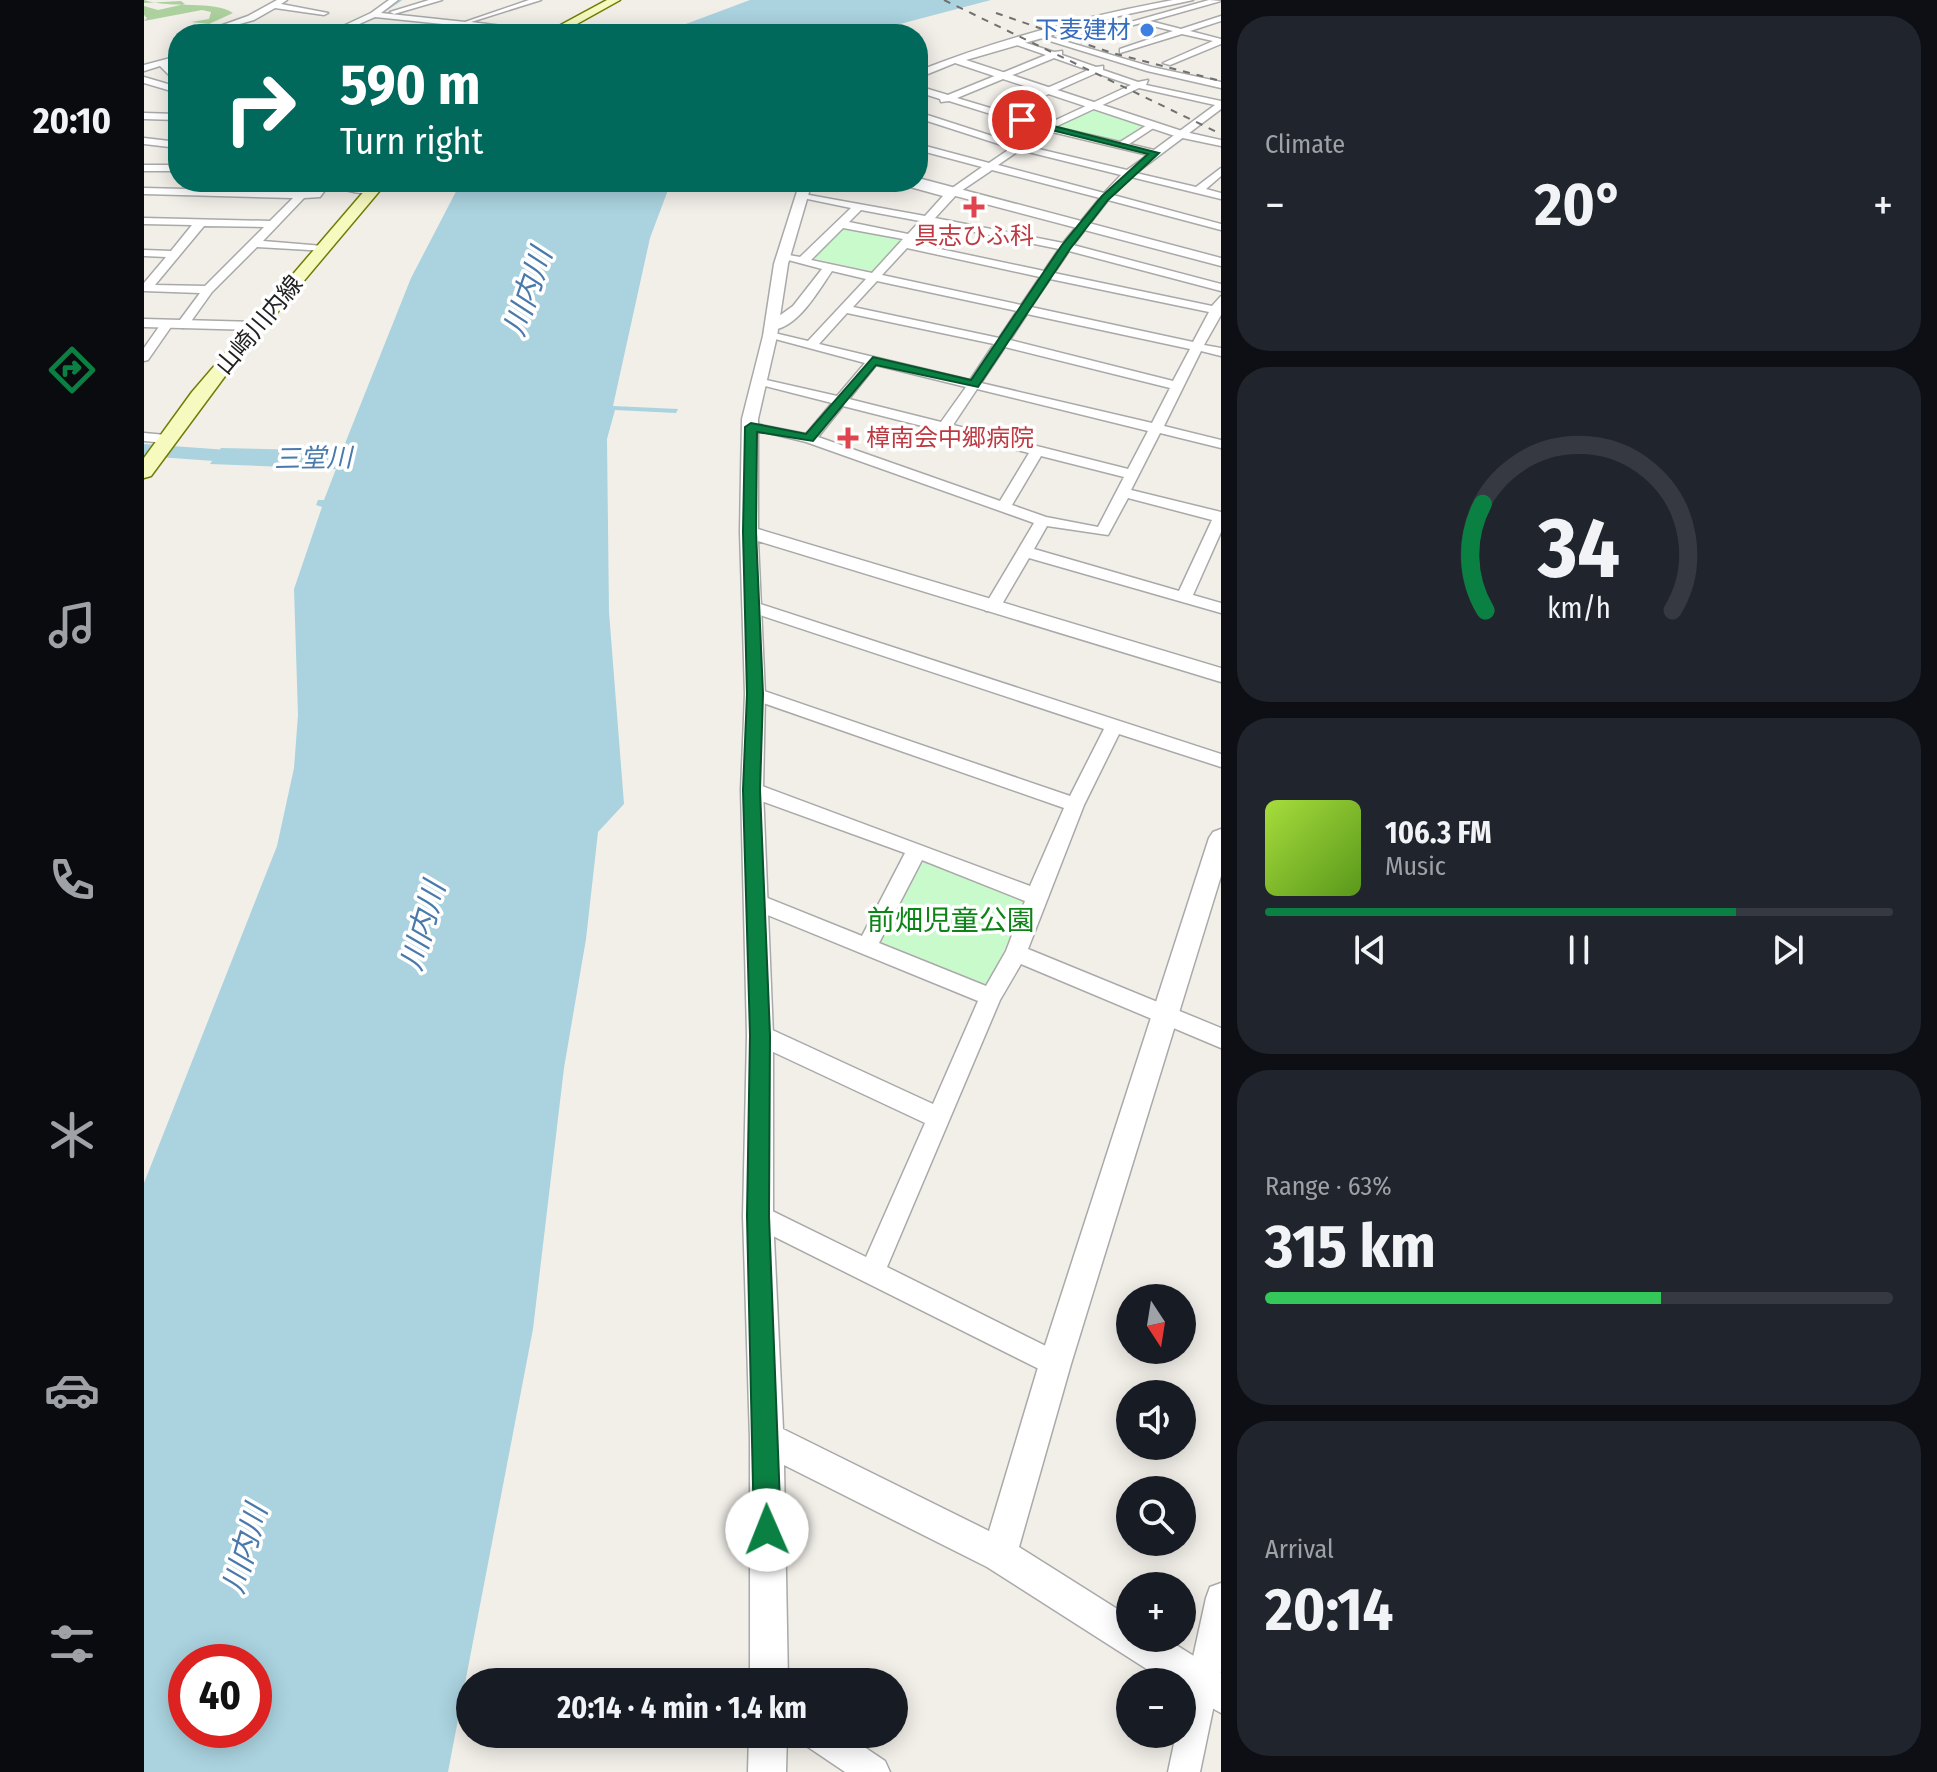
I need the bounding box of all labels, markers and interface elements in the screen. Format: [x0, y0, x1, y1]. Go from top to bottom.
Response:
place label: 下麦建材 [1035, 16, 1131, 44]
marker: 下麦建材 [1138, 21, 1156, 39]
text: 590 m [340, 52, 481, 119]
icon: right [208, 56, 312, 160]
pin [988, 86, 1056, 154]
icon: arrive [1000, 98, 1044, 142]
text: 20:10 [33, 99, 111, 143]
text: Turn right [340, 120, 483, 164]
text: Climate [1265, 129, 1345, 160]
text: 20° [1535, 169, 1623, 241]
text: − [1265, 179, 1285, 232]
text: + [1873, 179, 1893, 232]
marker: 具志ひふ科 [963, 196, 985, 218]
place label: 具志ひふ科 [914, 222, 1034, 250]
water label: 川内川 [496, 241, 561, 340]
street label: 山崎川内線 [210, 270, 308, 380]
icon: directions [44, 342, 100, 398]
place label: 樟南会中郷病院 [866, 424, 1034, 452]
marker: 樟南会中郷病院 [837, 427, 859, 449]
water label: 三堂川 [274, 442, 355, 475]
text: 34 [1537, 498, 1620, 598]
text: km/h [1547, 591, 1611, 626]
icon: music [44, 597, 100, 653]
text: 106.3 FM [1385, 815, 1492, 851]
text: Music [1385, 851, 1446, 882]
icon: phone [44, 852, 100, 908]
water label: 川内川 [393, 875, 454, 974]
park label: 前畑児童公園 [867, 904, 1035, 937]
icon: previous [1348, 928, 1392, 972]
icon: pause [1557, 928, 1601, 972]
icon: next [1766, 928, 1810, 972]
icon: climate [44, 1107, 100, 1163]
text: Range · 63% [1265, 1171, 1392, 1202]
text: 315 km [1265, 1211, 1436, 1283]
north arrow [1116, 1284, 1196, 1364]
map controls [1116, 1284, 1196, 1748]
icon: car [44, 1362, 100, 1418]
button: sound [1116, 1380, 1196, 1460]
button: search [1116, 1476, 1196, 1556]
position arrow [725, 1488, 809, 1572]
water label: 川内川 [215, 1498, 276, 1597]
text: Arrival [1265, 1534, 1334, 1565]
button: + [1116, 1572, 1196, 1652]
text: 20:14 [1265, 1574, 1393, 1646]
icon: filters [44, 1616, 100, 1672]
speed limit sign: 40 [168, 1644, 272, 1748]
button: − [1116, 1668, 1196, 1748]
text: 20:14 · 4 min · 1.4 km [557, 1690, 807, 1726]

